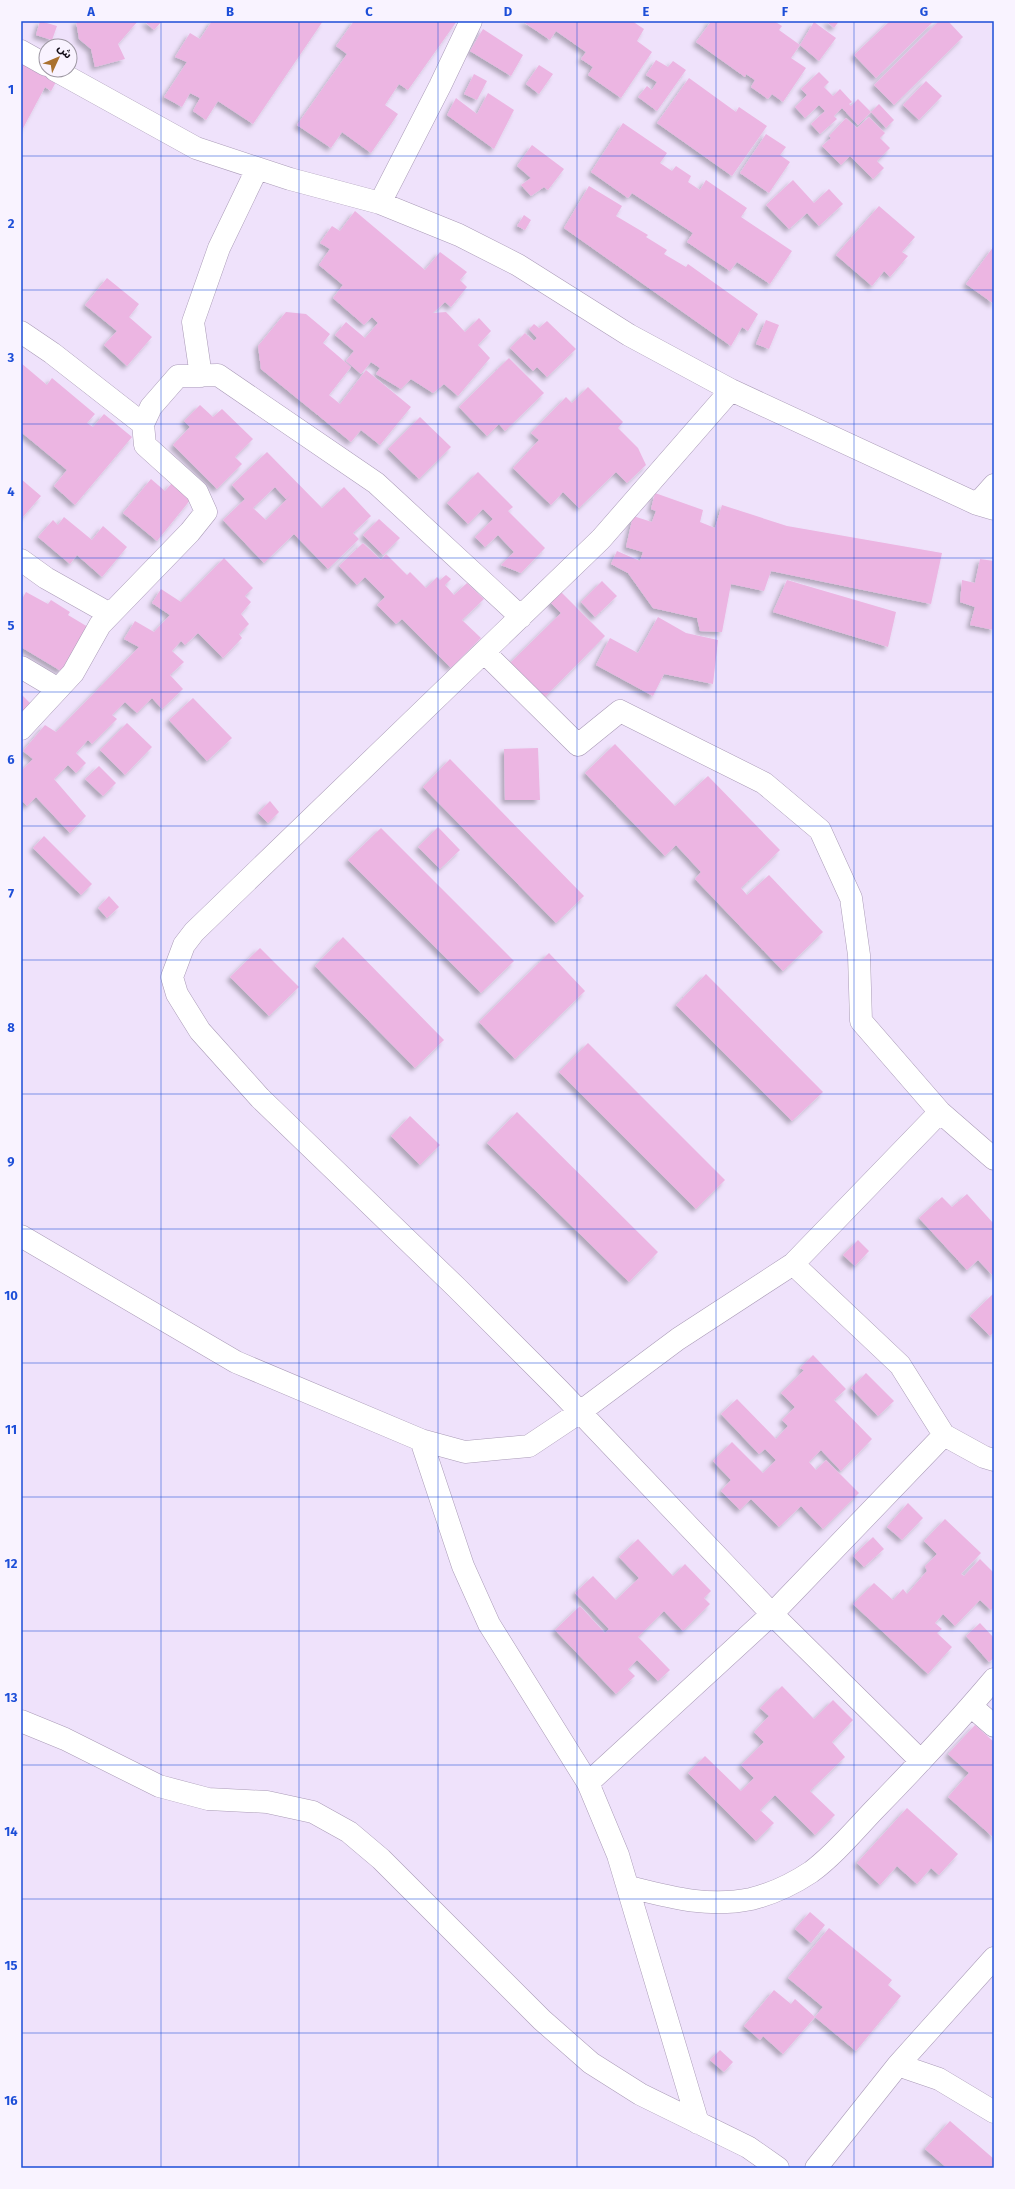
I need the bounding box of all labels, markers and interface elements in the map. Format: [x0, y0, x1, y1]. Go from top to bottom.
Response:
text: A [86, 4, 95, 19]
text: B [226, 4, 234, 19]
text: C [365, 4, 373, 19]
text: D [504, 4, 513, 19]
text: E [643, 4, 650, 19]
text: F [782, 4, 789, 19]
text: G [920, 4, 928, 19]
north arrow [38, 38, 78, 78]
text: ش [55, 41, 75, 61]
text: 1 [8, 82, 14, 97]
text: 2 [8, 216, 15, 231]
text: 3 [7, 350, 15, 365]
text: 4 [7, 484, 15, 499]
text: 5 [8, 618, 15, 633]
text: 6 [7, 752, 15, 767]
text: 7 [8, 886, 14, 901]
text: 8 [7, 1020, 15, 1035]
text: 9 [7, 1154, 15, 1169]
text: 10 [4, 1288, 18, 1303]
text: 11 [5, 1422, 17, 1437]
text: 12 [5, 1556, 18, 1571]
text: 13 [5, 1690, 18, 1705]
text: 14 [4, 1824, 18, 1839]
text: 15 [4, 1958, 18, 1973]
text: 16 [4, 2093, 18, 2108]

